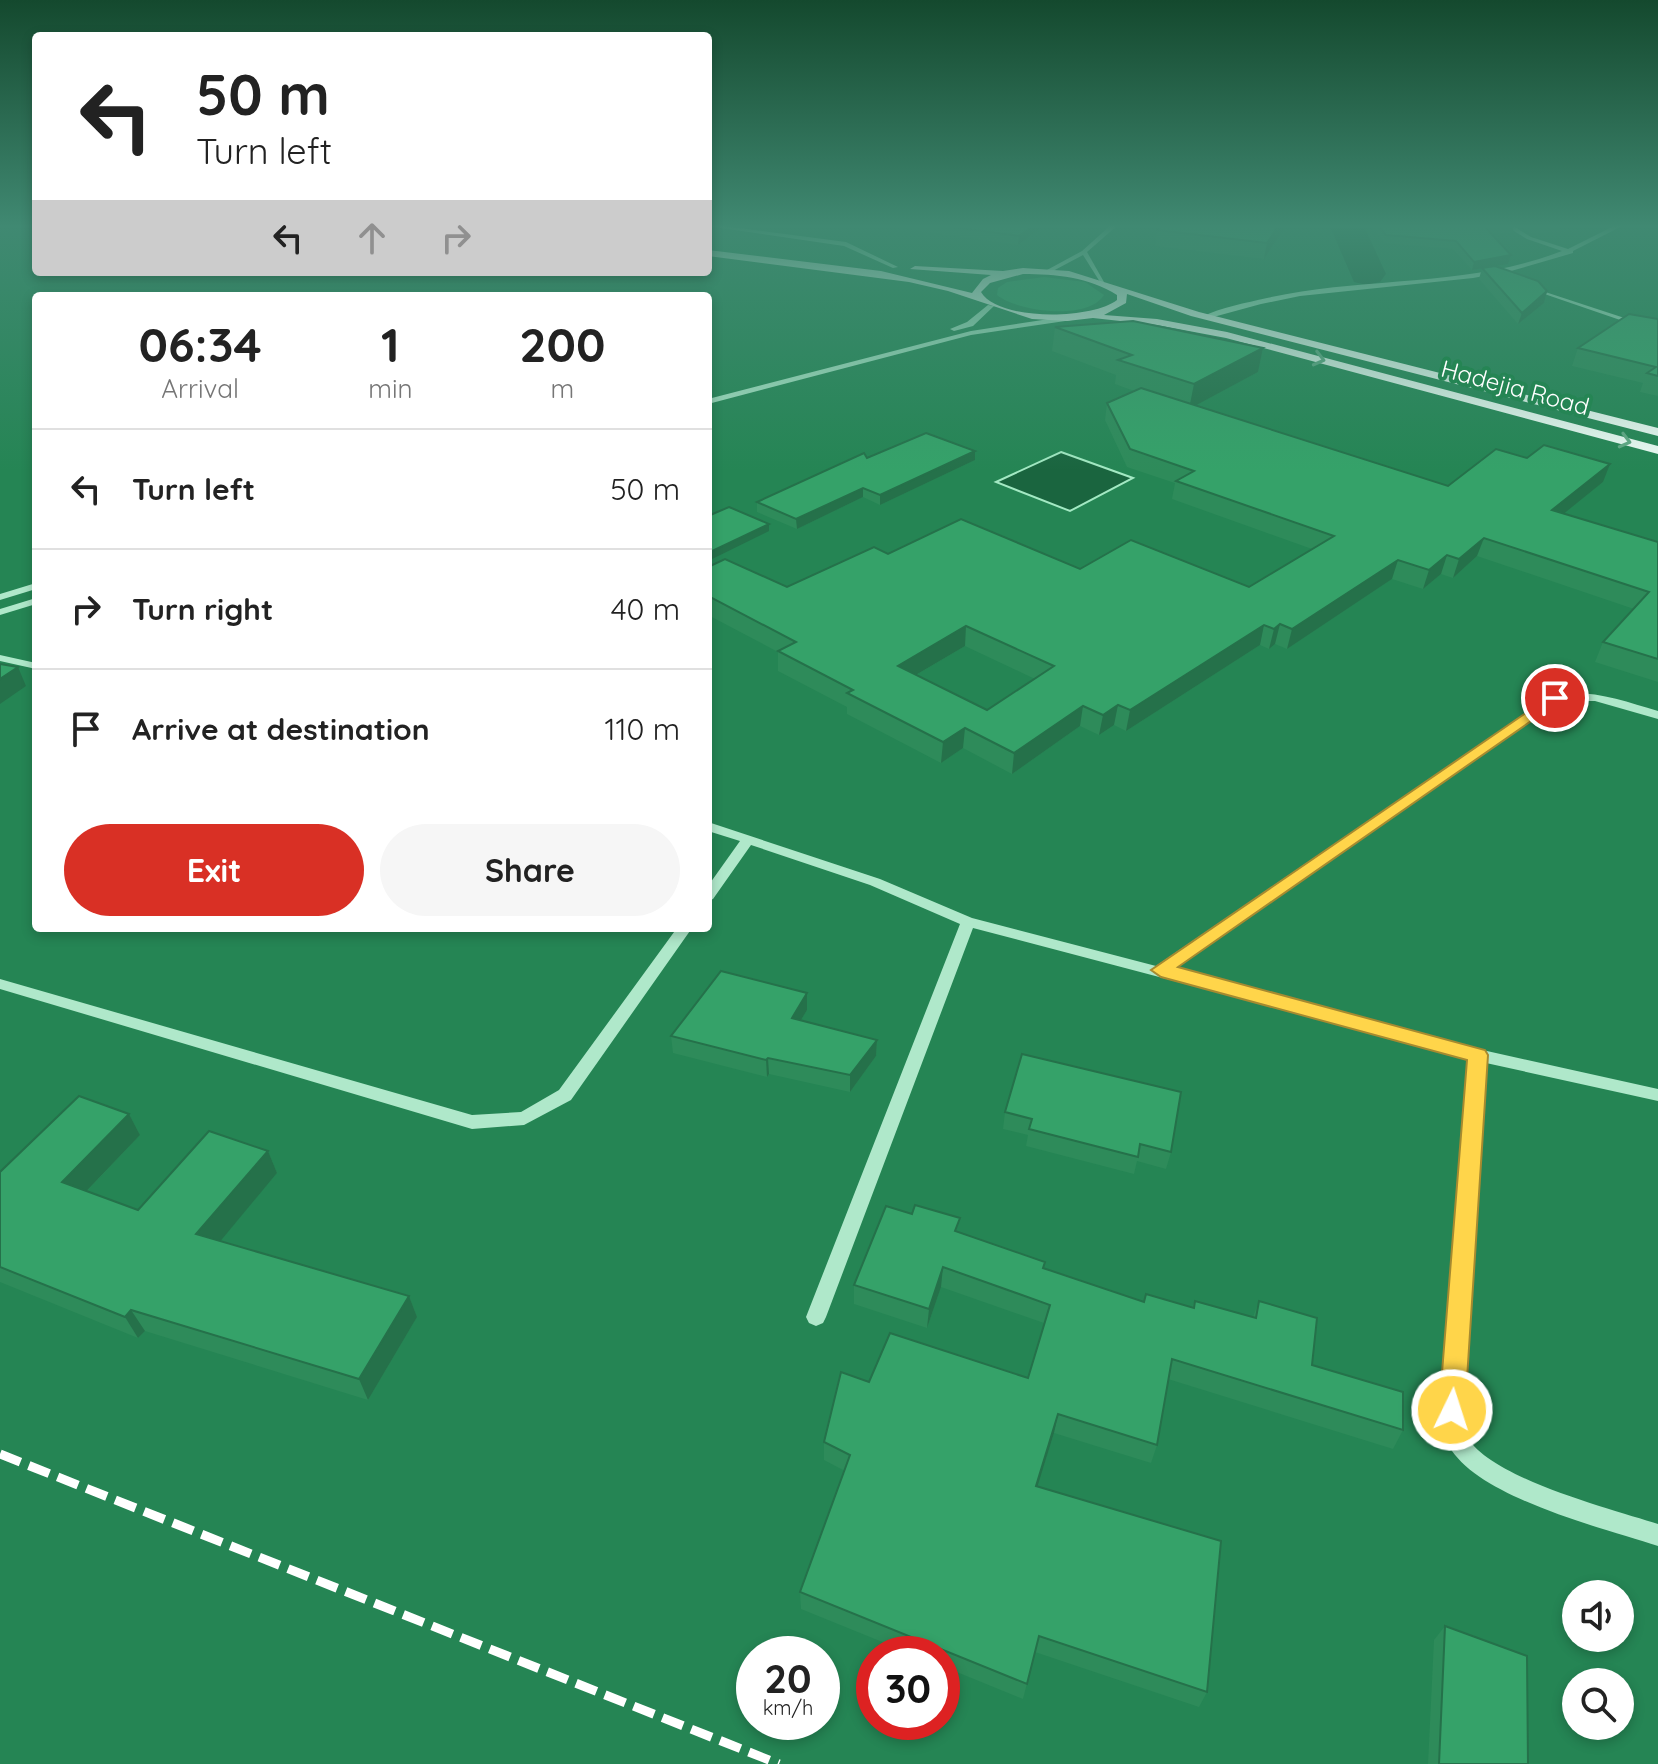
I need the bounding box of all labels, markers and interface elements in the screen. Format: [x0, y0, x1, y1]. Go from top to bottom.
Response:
text: 50 m [196, 59, 330, 129]
icon: left [64, 64, 168, 168]
text: Turn left [196, 128, 332, 173]
icon: left [266, 216, 310, 260]
icon: ahead [350, 216, 394, 260]
icon: right [434, 216, 478, 260]
text: 06:34 [139, 314, 262, 374]
text: 1 [381, 314, 400, 374]
text: 200 [519, 314, 605, 374]
one-way arrow [1312, 349, 1326, 366]
street label: Hadejia Road [1438, 353, 1593, 421]
text: Arrival [161, 372, 239, 405]
text: min [368, 372, 413, 405]
text: m [550, 372, 574, 405]
one-way arrow [1617, 431, 1631, 448]
icon: left [64, 467, 108, 511]
text: Turn left [132, 470, 255, 508]
text: 50 m [610, 470, 680, 508]
icon: right [64, 587, 108, 631]
text: Turn right [132, 590, 273, 628]
text: 40 m [611, 590, 680, 628]
pin [1521, 664, 1589, 732]
icon: arrive [1533, 676, 1577, 720]
icon: arrive [64, 707, 108, 751]
text: Arrive at destination [132, 710, 430, 748]
text: 110 m [604, 710, 680, 748]
button: Exit [64, 824, 364, 916]
button: Share [380, 824, 680, 916]
position arrow [1410, 1368, 1494, 1452]
map controls [1562, 1580, 1634, 1740]
button: sound [1562, 1580, 1634, 1652]
speed limit sign: 30 [856, 1636, 960, 1740]
text: 20 [764, 1653, 812, 1703]
button: search [1562, 1668, 1634, 1740]
text: km/h [763, 1695, 813, 1720]

